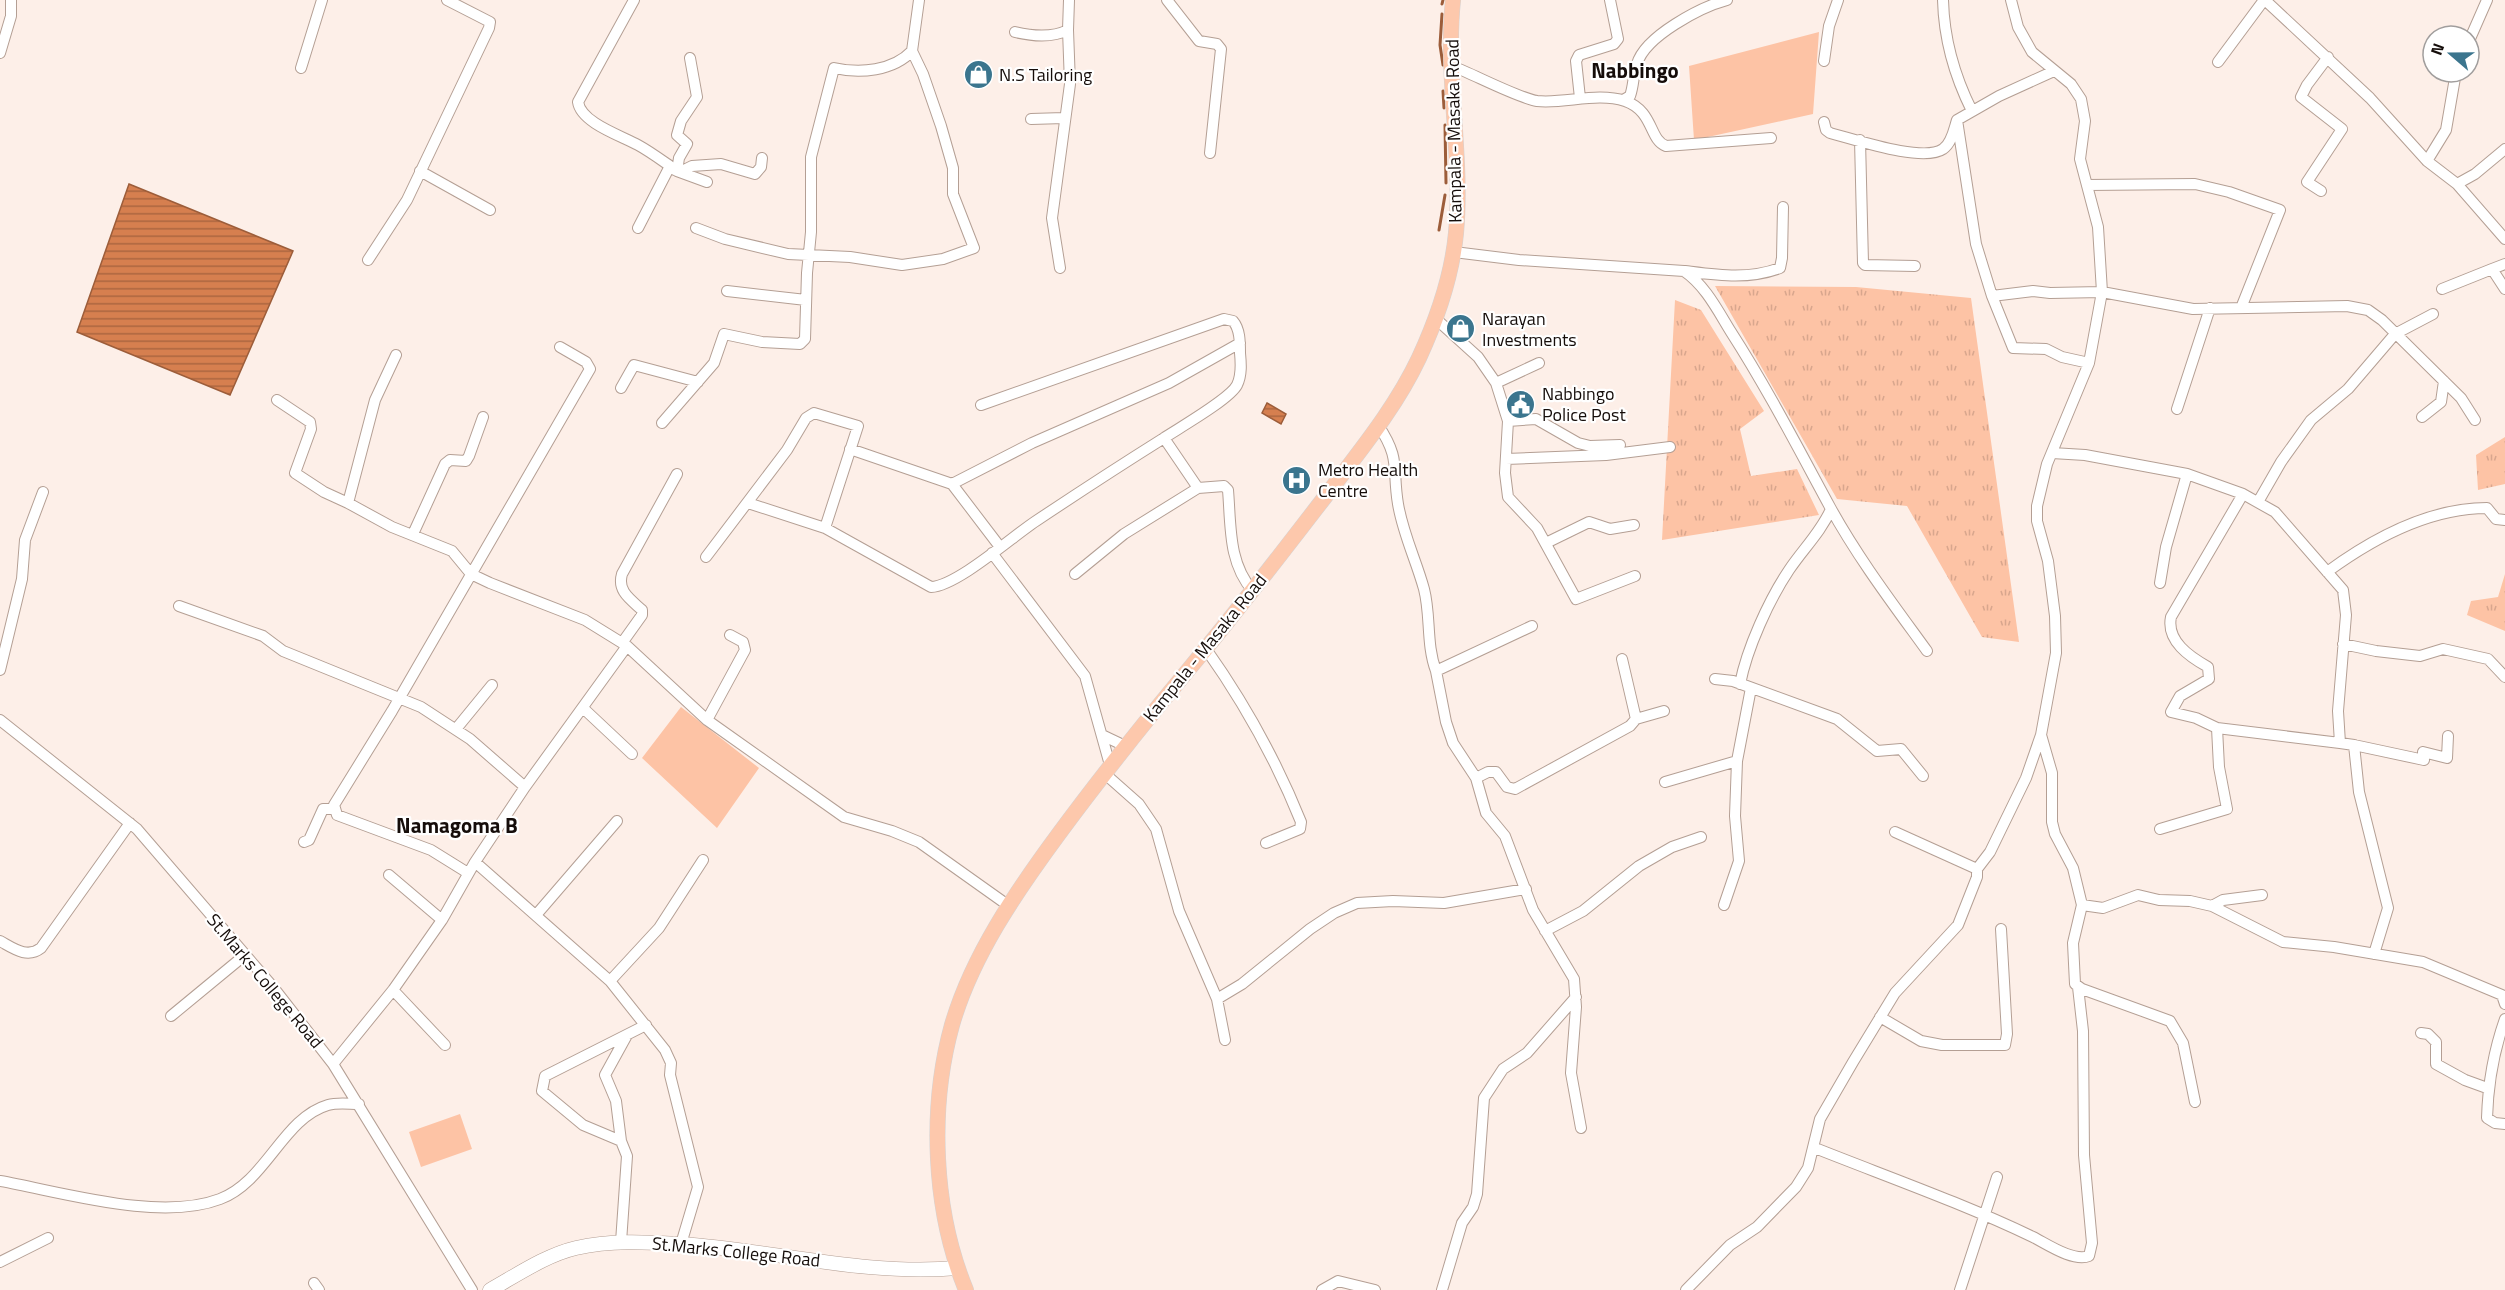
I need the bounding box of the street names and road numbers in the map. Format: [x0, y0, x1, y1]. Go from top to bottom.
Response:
street label: Kampala - Masaka Road [1438, 39, 1469, 223]
street label: Kampala - Masaka Road [1136, 568, 1273, 728]
street label: St.Marks College Road [201, 907, 330, 1054]
street label: St.Marks College Road [651, 1229, 821, 1274]

